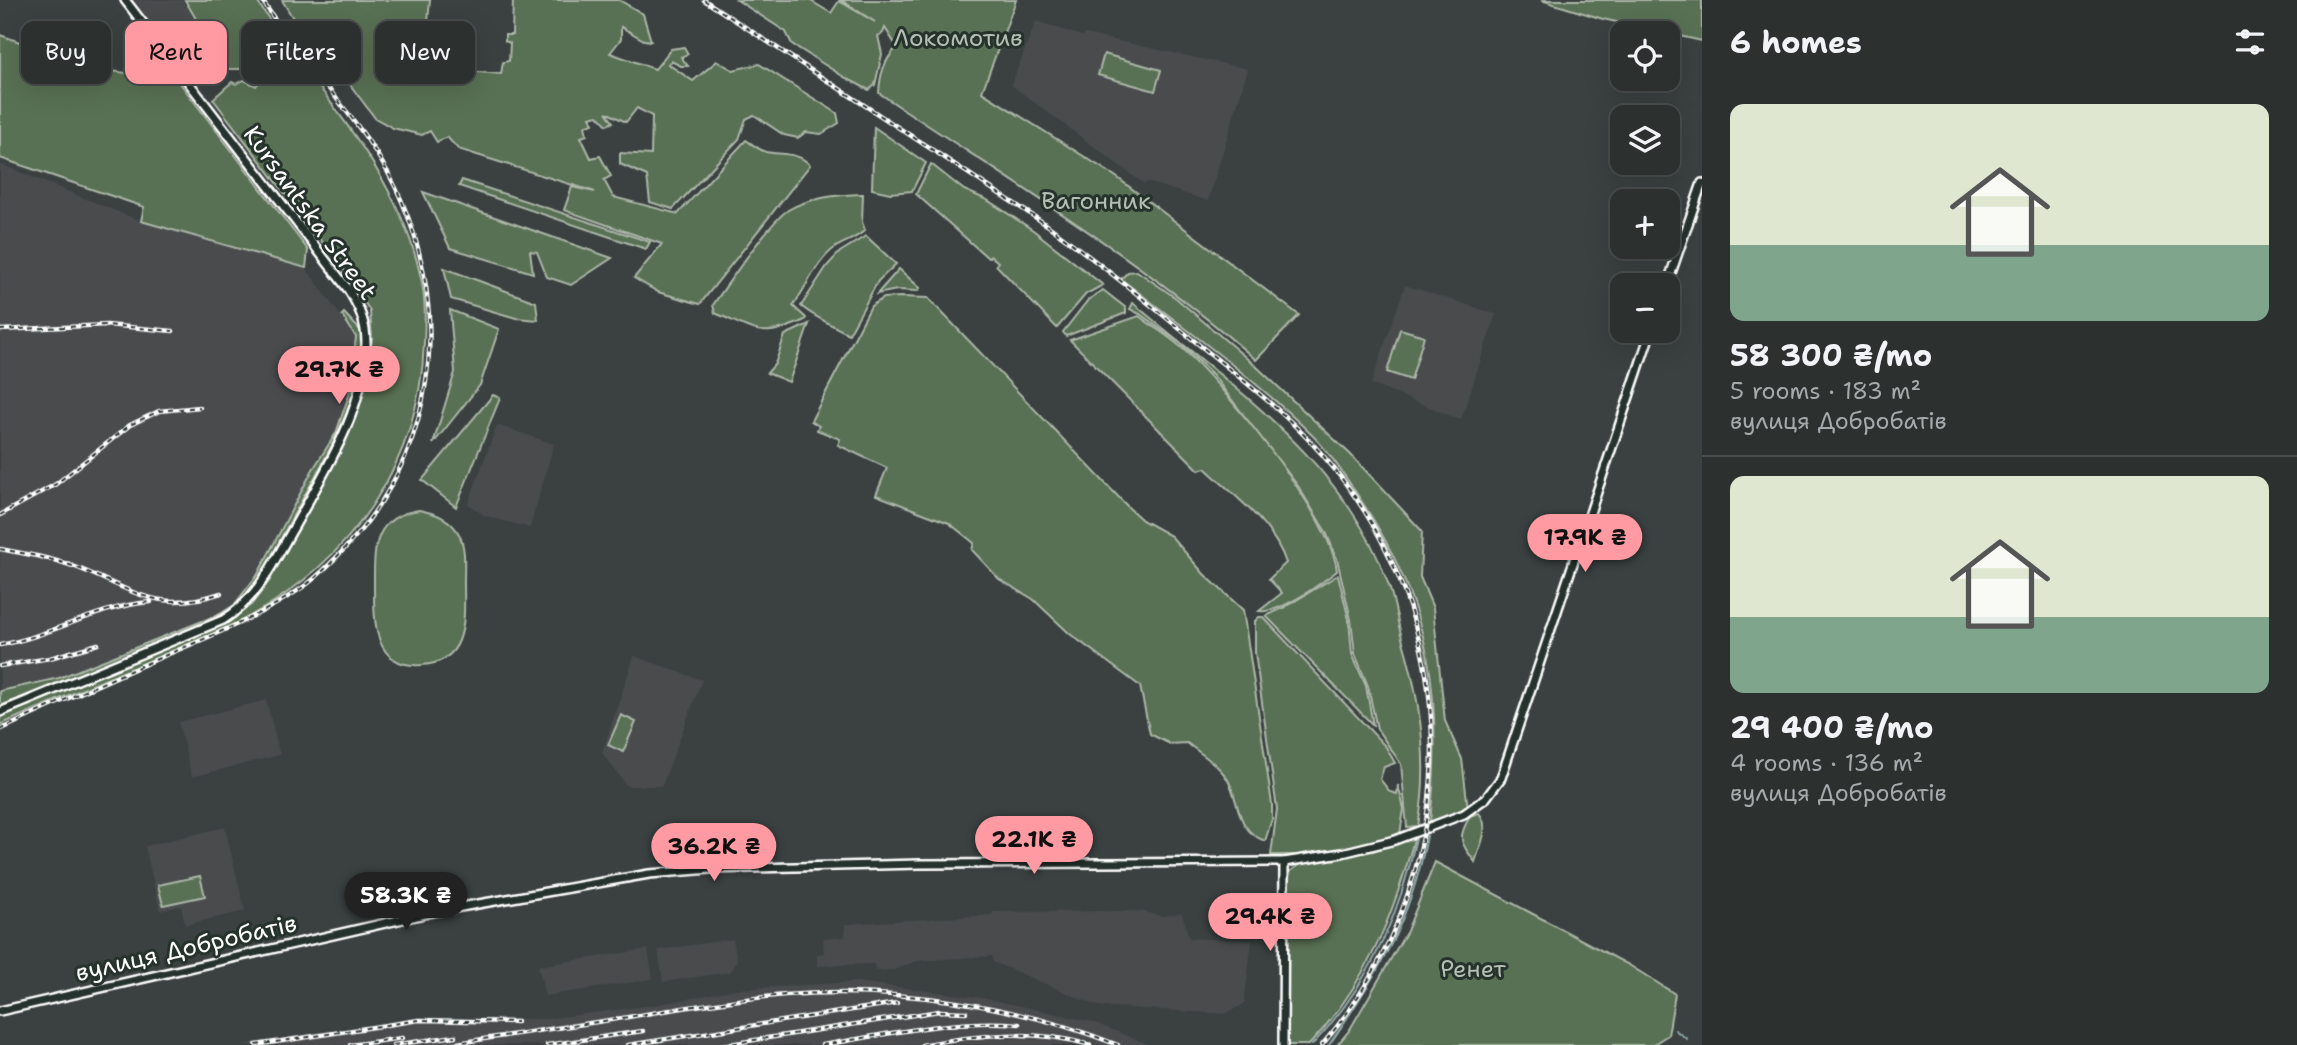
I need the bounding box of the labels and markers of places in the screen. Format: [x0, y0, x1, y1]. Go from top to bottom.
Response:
pin: 29.7K ₴ [274, 346, 404, 406]
pin: 17.9K ₴ [1520, 514, 1650, 574]
pin: 22.1K ₴ [969, 816, 1099, 876]
pin: 36.2K ₴ [649, 824, 779, 883]
pin: 58.3K ₴ [341, 872, 471, 932]
pin: 29.4K ₴ [1205, 894, 1335, 953]

